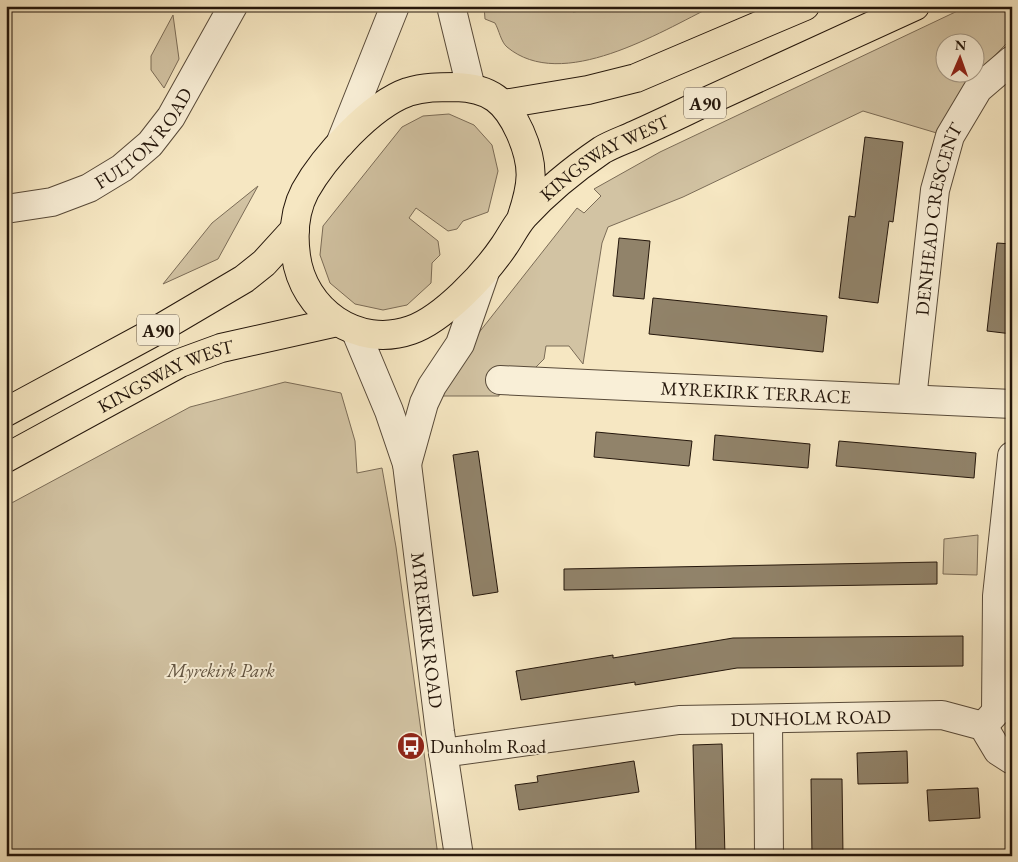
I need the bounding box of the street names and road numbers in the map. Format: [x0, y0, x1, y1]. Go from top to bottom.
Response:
street label: FULTON ROAD [90, 83, 197, 194]
road number: A90 [684, 88, 726, 119]
street label: KINGSWAY WEST [534, 108, 673, 206]
street label: DENHEAD CRESCENT [909, 118, 968, 317]
road number: A90 [137, 314, 179, 346]
street label: KINGSWAY WEST [93, 333, 236, 418]
street label: MYREKIRK TERRACE [660, 375, 852, 409]
street label: MYREKIRK ROAD [405, 551, 449, 710]
street label: DUNHOLM ROAD [730, 703, 891, 732]

